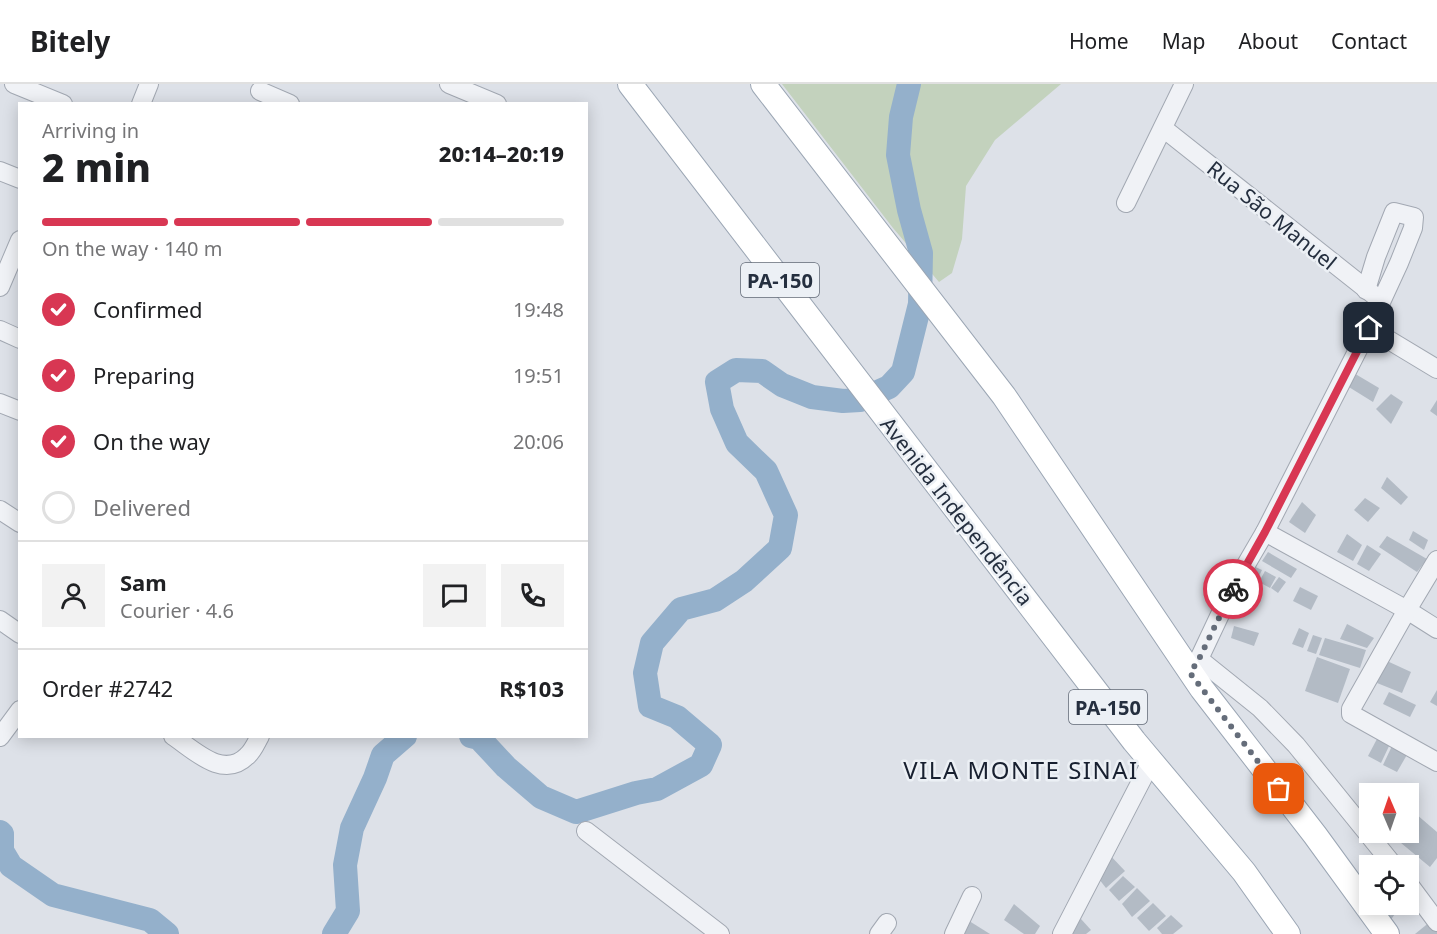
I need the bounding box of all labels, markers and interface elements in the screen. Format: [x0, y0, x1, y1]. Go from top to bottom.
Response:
text: Bitely [30, 22, 110, 60]
text: Home [1069, 27, 1129, 55]
text: Map [1162, 27, 1205, 55]
text: About [1238, 27, 1298, 55]
text: Contact [1331, 27, 1407, 55]
text: Arriving in [42, 117, 139, 144]
text: 20:14–20:19 [439, 138, 564, 168]
text: 2 min [42, 140, 151, 193]
street label: Rua São Manuel [1201, 154, 1343, 276]
text: On the way · 140 m [42, 235, 222, 262]
road number: PA-150 [741, 263, 819, 297]
icon: check [42, 293, 75, 326]
text: Confirmed [93, 294, 203, 324]
text: 19:48 [513, 296, 564, 323]
pin [1343, 302, 1394, 353]
icon: home [1352, 311, 1385, 344]
icon: check [42, 359, 75, 392]
text: Preparing [93, 360, 195, 390]
text: 19:51 [513, 362, 564, 389]
street label: Avenida Independência [875, 411, 1039, 611]
icon: check [42, 425, 75, 458]
text: On the way [93, 426, 210, 456]
text: 20:06 [513, 428, 564, 455]
text: Delivered [93, 492, 191, 522]
courier [1203, 559, 1263, 619]
button: person [42, 564, 105, 627]
button: chat [423, 564, 486, 627]
button: phone [501, 564, 564, 627]
text: Sam [120, 567, 167, 597]
icon: bike [1217, 573, 1250, 606]
text: Courier · 4.6 [120, 597, 234, 624]
text: Order #2742 [42, 673, 173, 703]
text: R$103 [499, 673, 564, 703]
road number: PA-150 [1069, 690, 1147, 724]
district label: VILA MONTE SINAI [903, 753, 1139, 786]
pin [1253, 763, 1304, 814]
icon: bag [1262, 772, 1295, 805]
north arrow [1359, 783, 1419, 843]
map controls [1359, 783, 1419, 915]
button: locate [1359, 855, 1419, 915]

